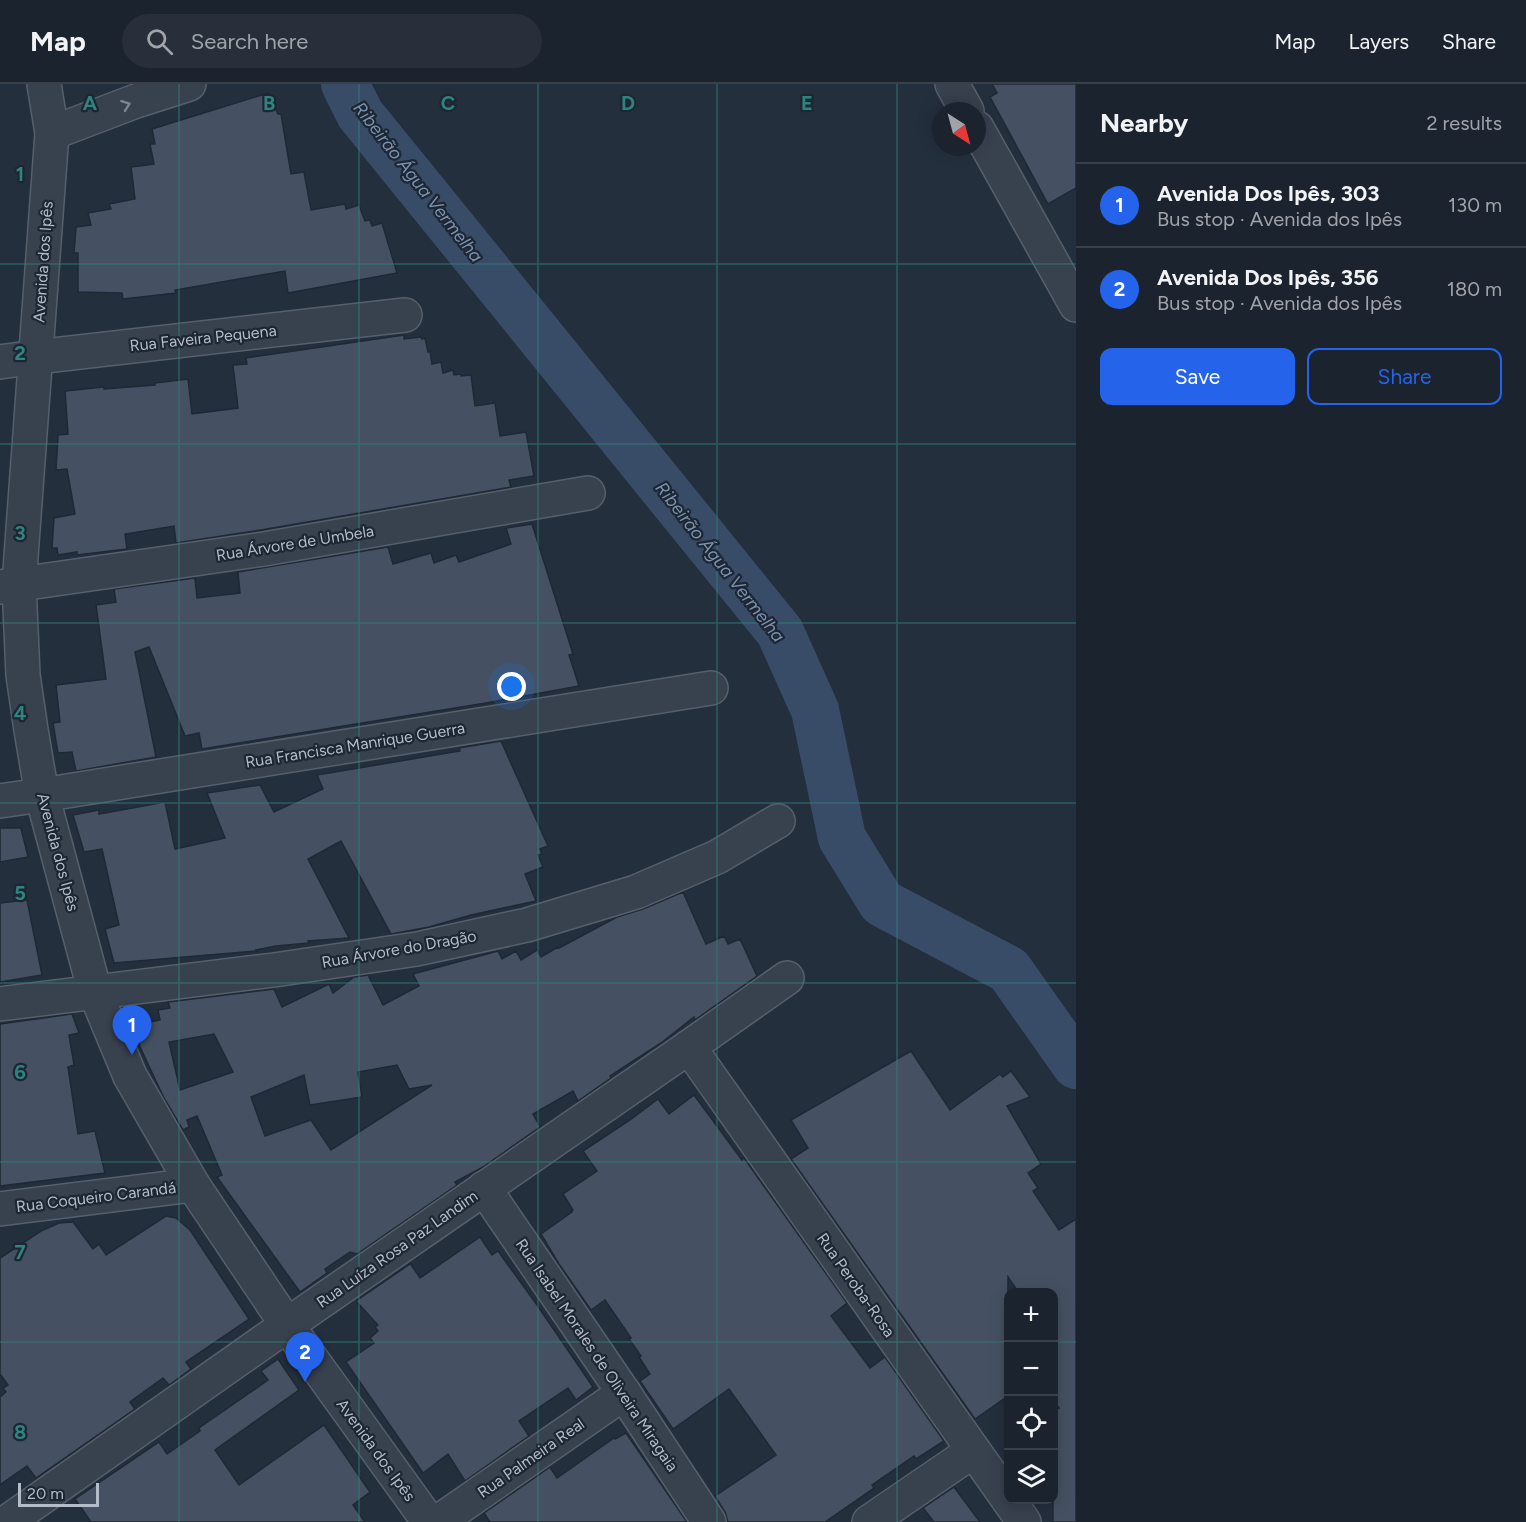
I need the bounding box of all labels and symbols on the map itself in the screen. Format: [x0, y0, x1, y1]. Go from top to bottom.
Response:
text: A [83, 91, 98, 115]
text: B [263, 91, 275, 115]
text: C [441, 91, 455, 115]
text: D [621, 91, 635, 115]
text: E [801, 91, 813, 115]
water label: Ribeirão Água Vermelha [349, 98, 488, 267]
one-way arrow [120, 100, 131, 112]
north arrow [932, 102, 986, 156]
text: 1 [16, 162, 24, 186]
street label: Avenida dos Ipês [29, 201, 57, 323]
street label: Rua Faveira Pequena [129, 321, 277, 355]
text: 2 [14, 341, 26, 365]
water label: Ribeirão Água Vermelha [651, 478, 790, 647]
text: 3 [14, 521, 26, 545]
street label: Rua Árvore de Umbela [215, 521, 375, 565]
your location [497, 672, 526, 701]
text: 4 [14, 701, 27, 725]
street label: Rua Francisca Manrique Guerra [244, 718, 466, 772]
street label: Avenida dos Ipês [33, 791, 83, 913]
text: 5 [14, 881, 26, 905]
street label: Rua Árvore do Dragão [320, 926, 478, 972]
pin: 1 [112, 1006, 152, 1055]
text: 6 [14, 1060, 26, 1084]
street label: Rua Coqueiro Carandá [15, 1178, 177, 1216]
street label: Rua Luíza Rosa Paz Landim [313, 1186, 481, 1312]
street label: Rua Peroba-Rosa [813, 1229, 899, 1341]
street label: Rua Isabel Morales de Oliveira Miragaia [512, 1235, 682, 1475]
text: 7 [14, 1240, 26, 1264]
pin: 2 [286, 1332, 324, 1382]
street label: Avenida dos Ipês [333, 1395, 419, 1505]
street label: Rua Palmeira Real [474, 1414, 588, 1502]
text: 8 [14, 1420, 26, 1444]
scale bar [18, 1480, 99, 1508]

